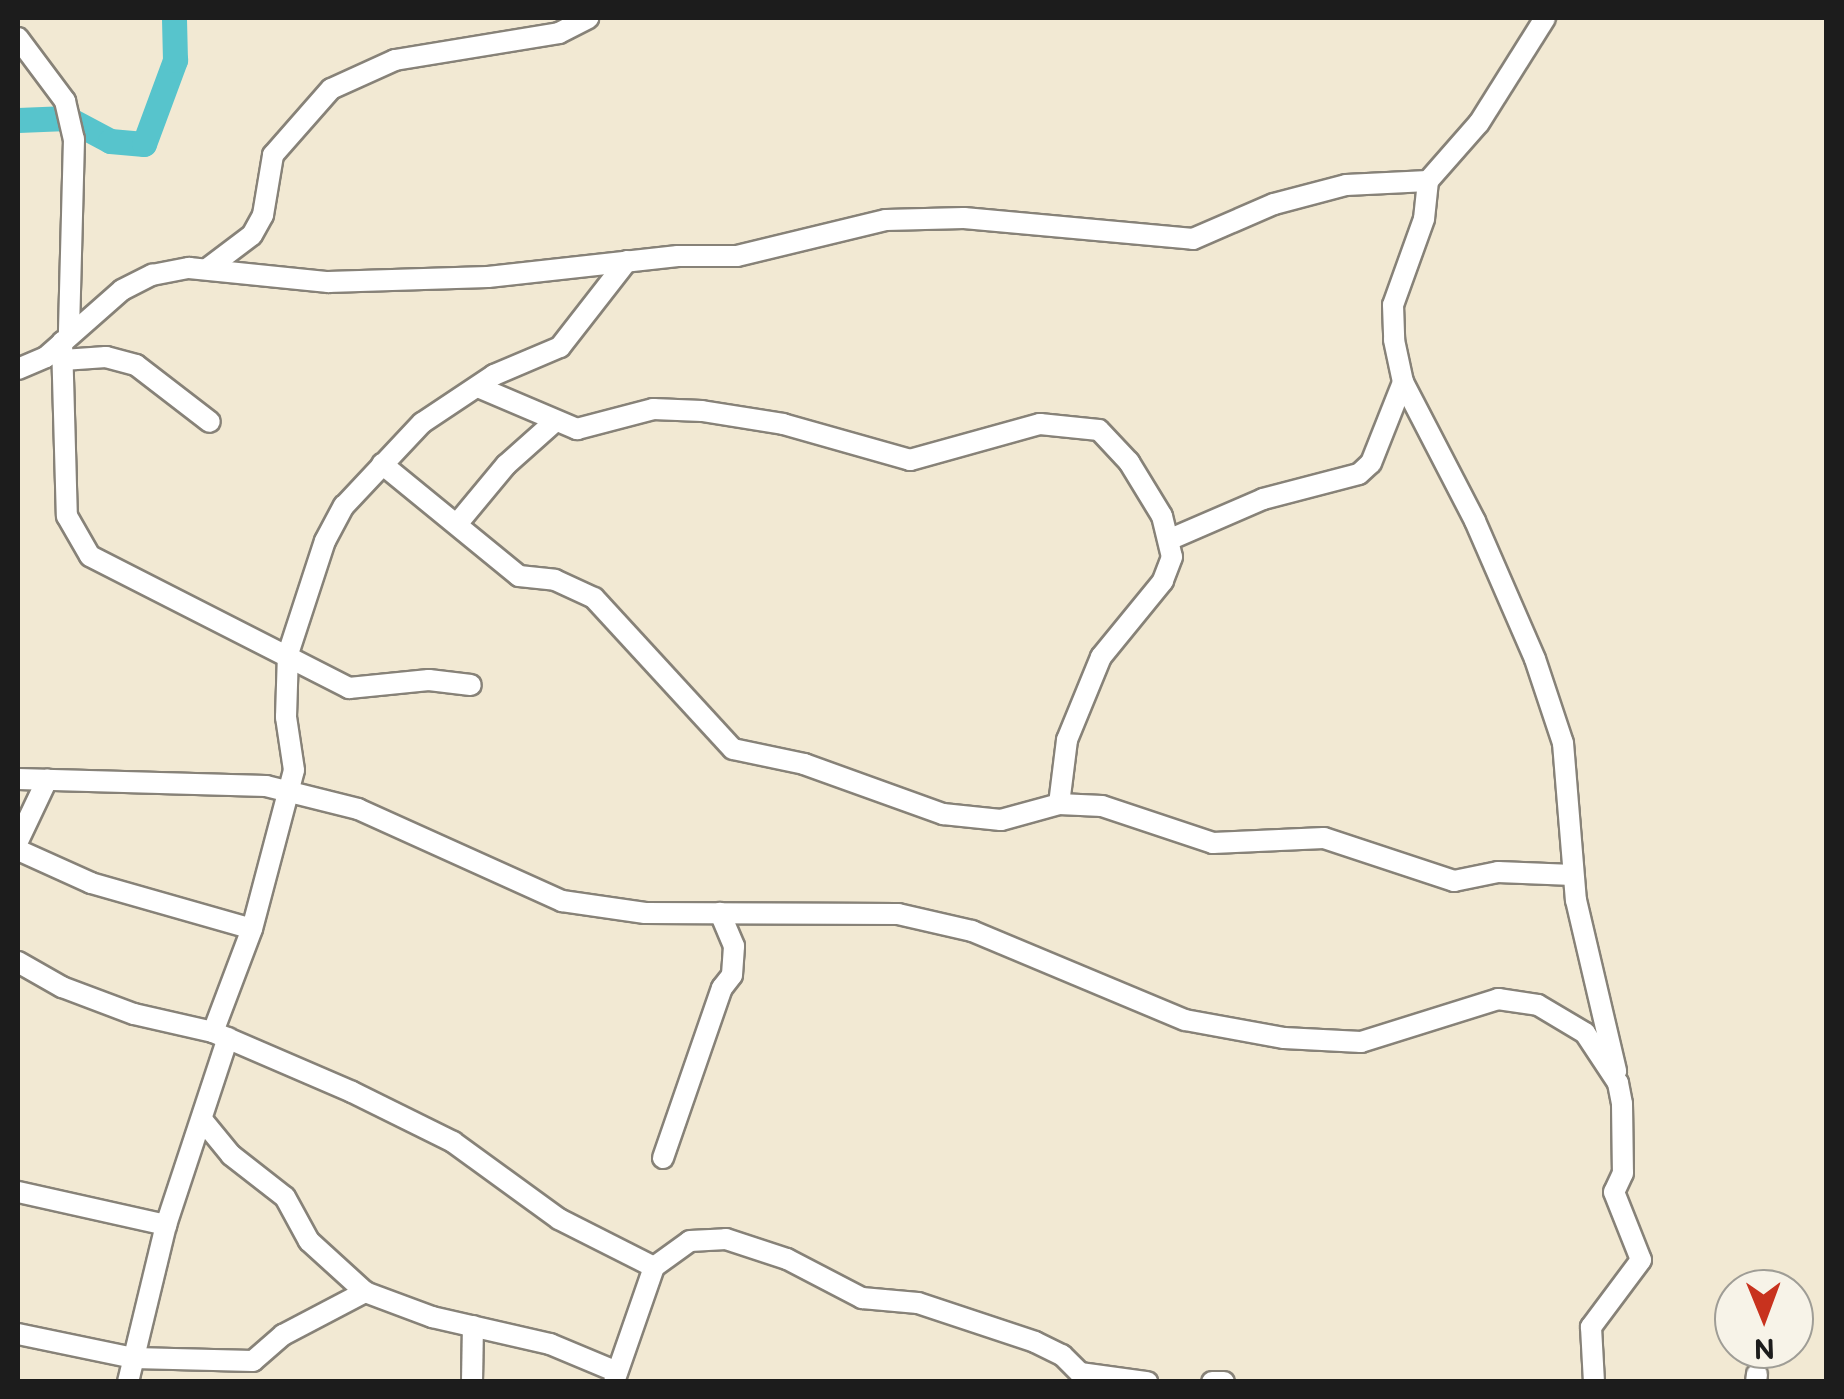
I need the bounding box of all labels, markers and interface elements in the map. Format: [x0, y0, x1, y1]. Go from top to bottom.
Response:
north arrow [1714, 1269, 1814, 1369]
text: N [1754, 1331, 1775, 1364]

